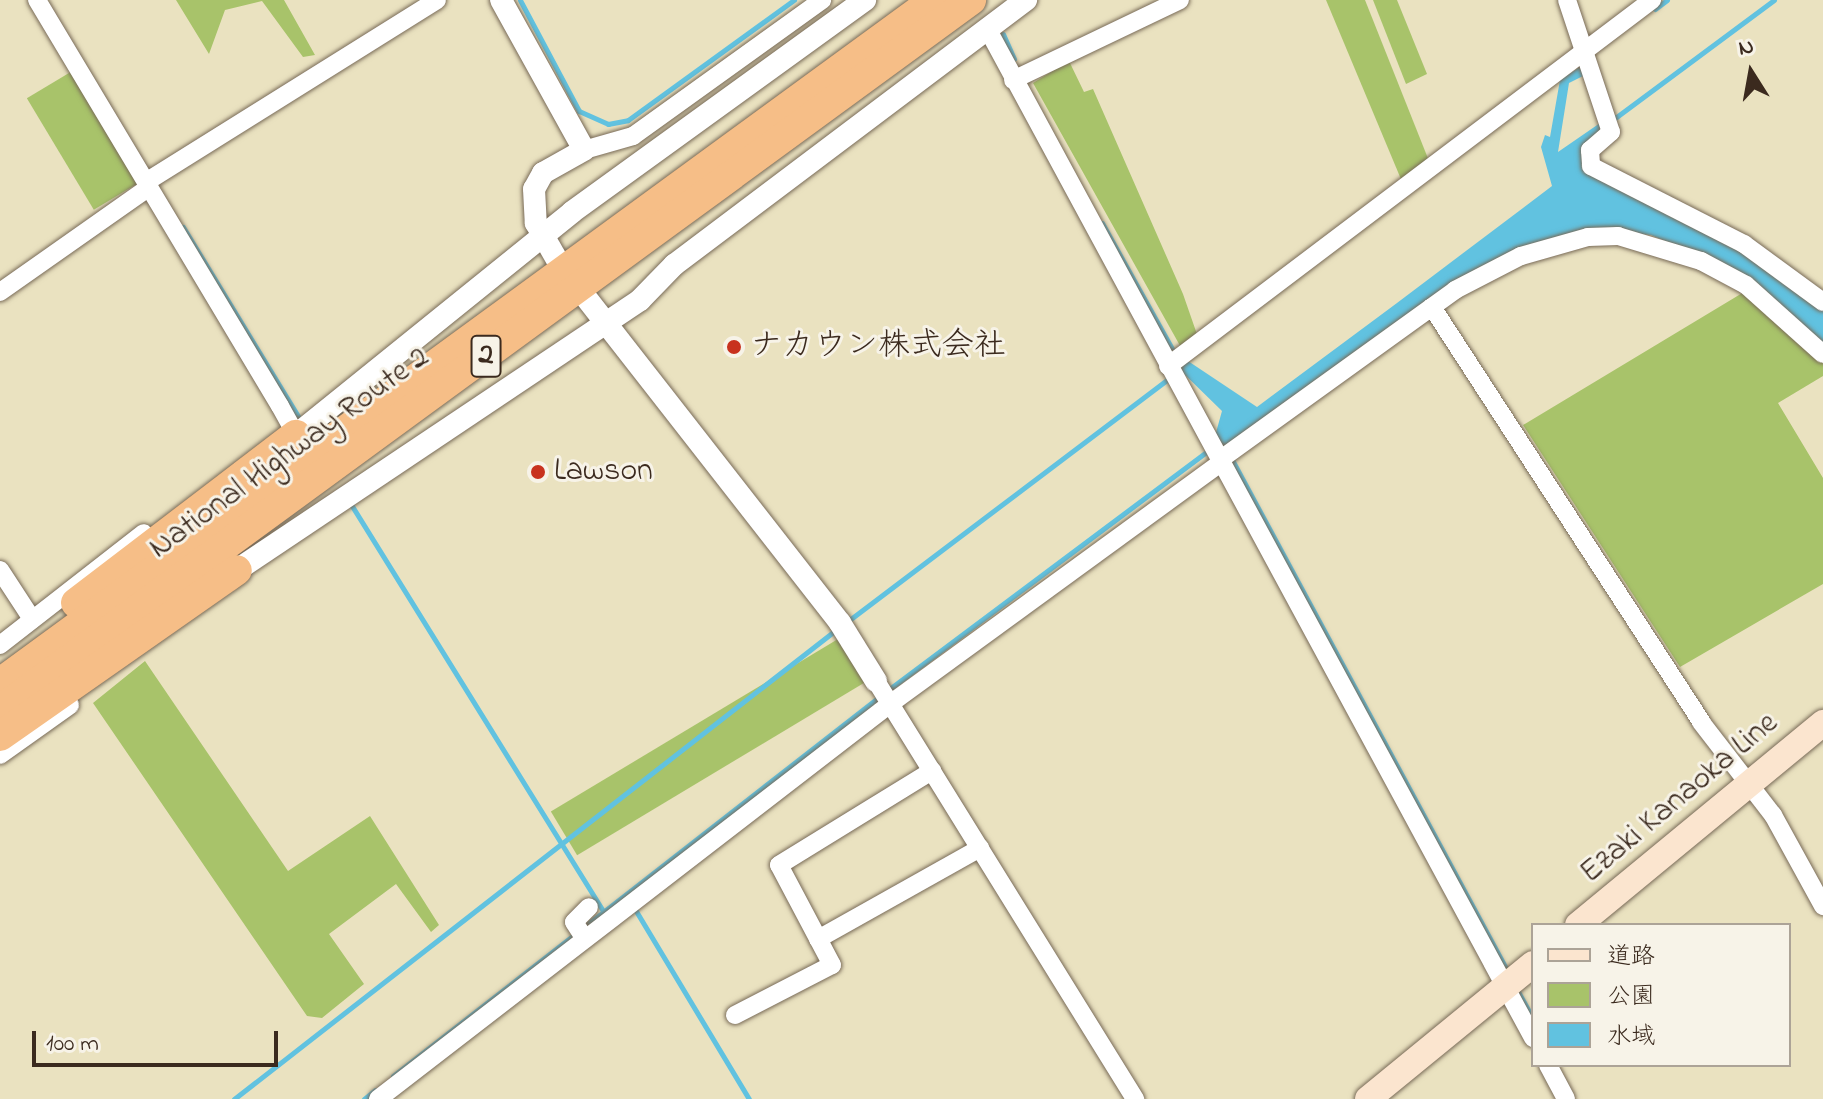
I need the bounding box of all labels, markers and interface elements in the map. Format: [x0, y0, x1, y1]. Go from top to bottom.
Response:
text: N [1736, 31, 1757, 66]
north arrow [1711, 32, 1791, 112]
place label: ナカウン株式会社 [750, 328, 1006, 366]
road number: 2 [470, 330, 502, 382]
marker: ナカウン株式会社 [725, 338, 743, 356]
street label: National Highway Route 2 [143, 340, 437, 568]
place label: Lawson [554, 453, 653, 491]
marker: Lawson [529, 463, 547, 481]
street label: Ezaki Kanaoka Line [1573, 705, 1787, 893]
legend [1531, 923, 1791, 1067]
text: 道路 [1607, 940, 1655, 975]
text: 公園 [1607, 980, 1655, 1015]
scale bar [36, 1015, 282, 1065]
text: 水域 [1607, 1020, 1655, 1055]
text: 100 m [46, 1027, 99, 1062]

